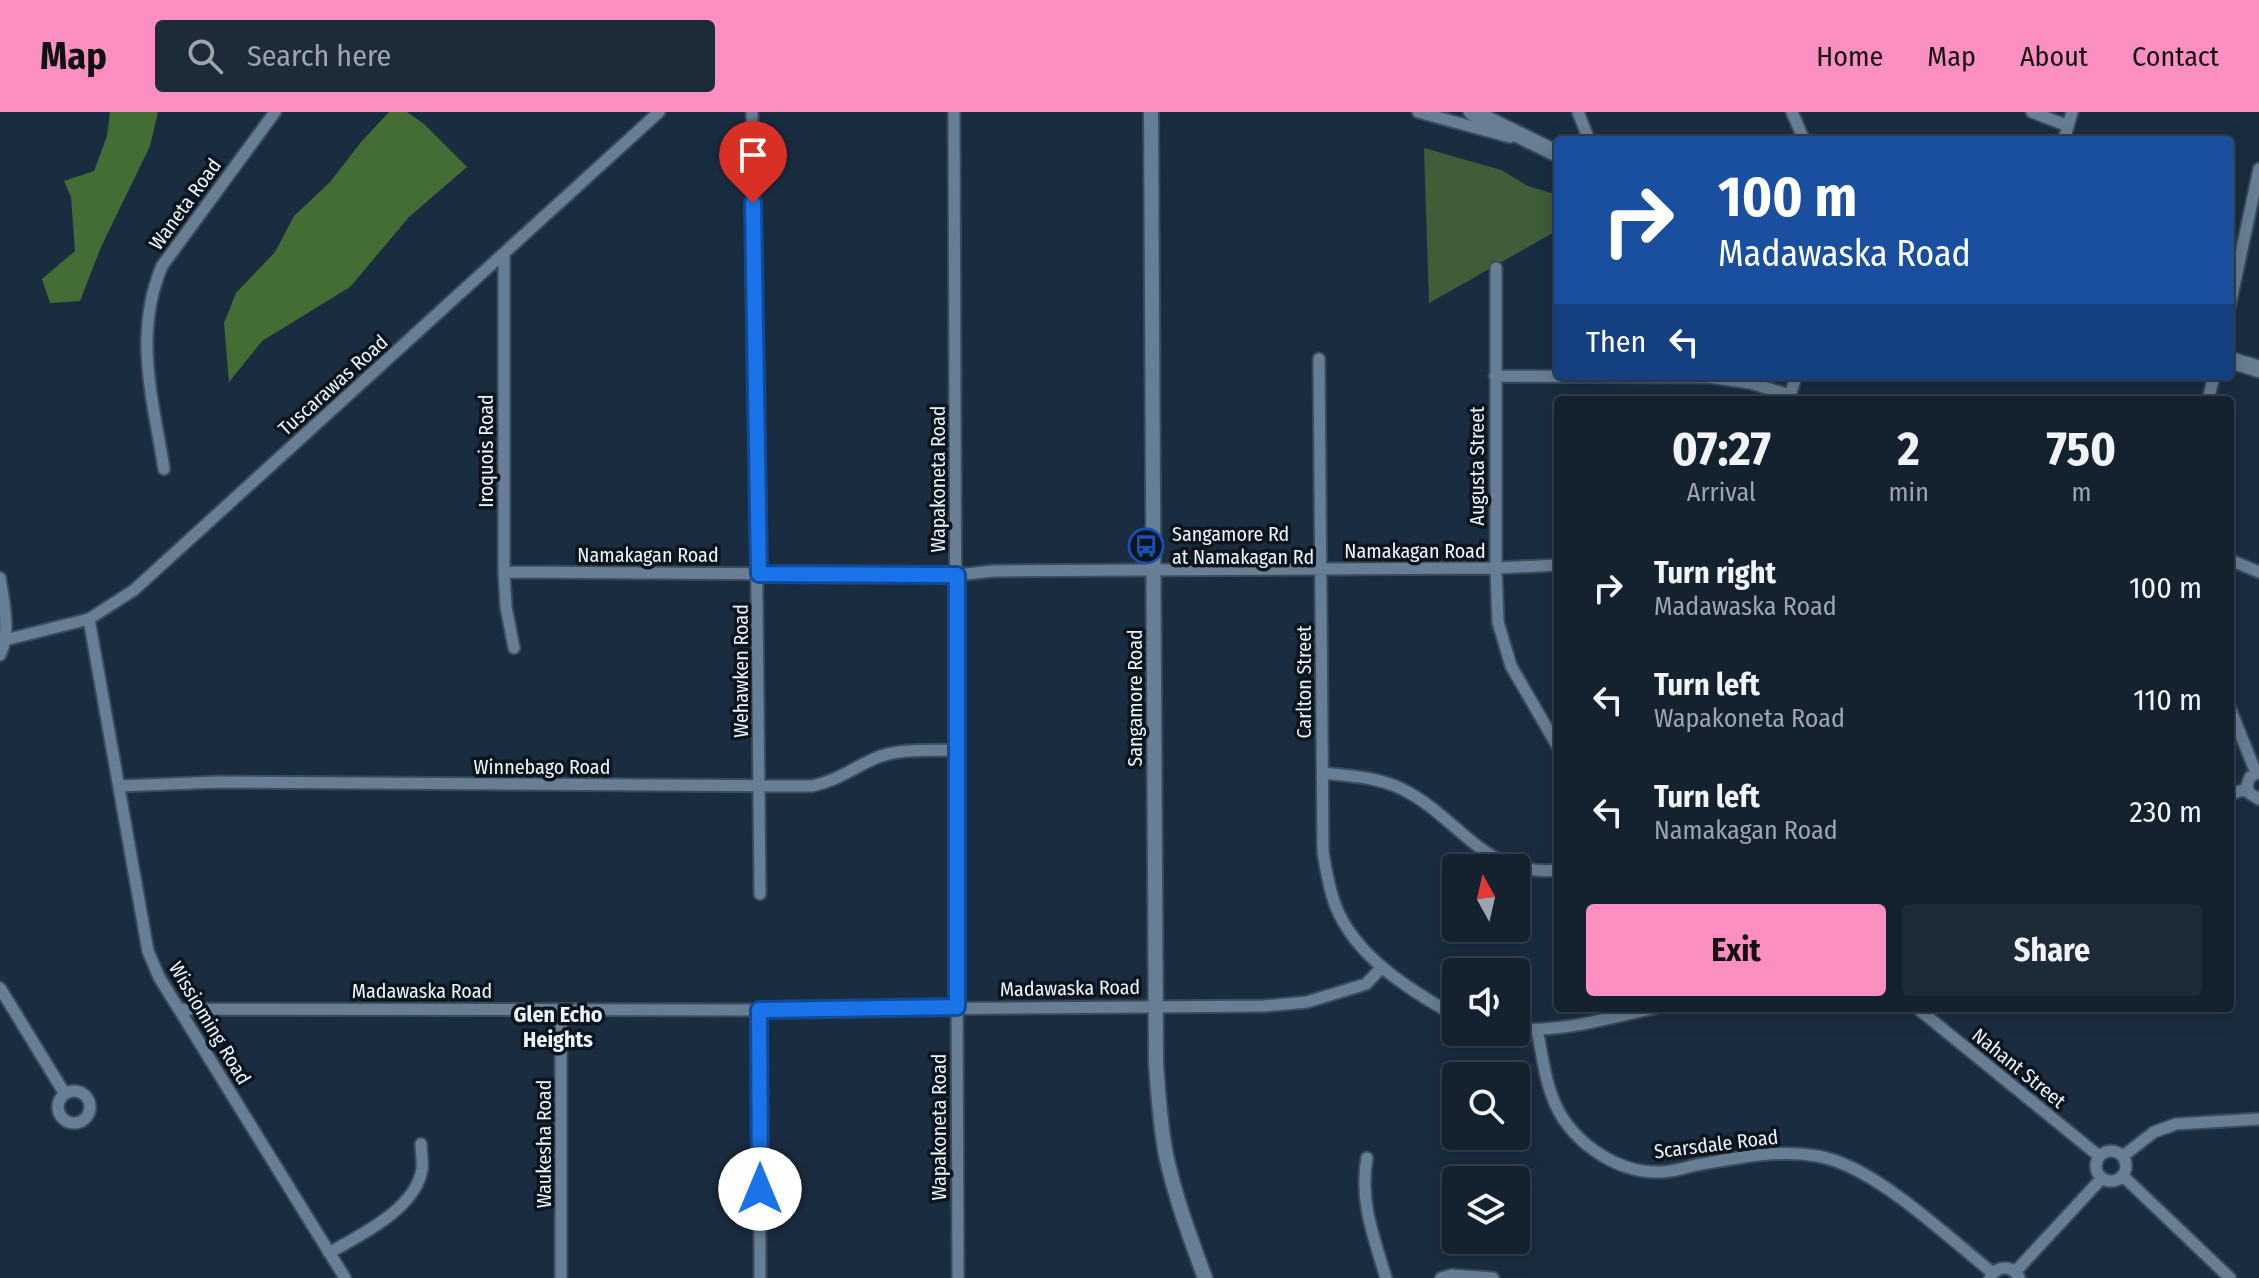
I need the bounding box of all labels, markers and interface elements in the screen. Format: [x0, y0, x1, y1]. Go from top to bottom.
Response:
search box [155, 20, 715, 92]
text: Map [40, 33, 107, 79]
icon: search [183, 34, 227, 78]
text: Search here [247, 38, 391, 74]
text: Home [1816, 40, 1883, 73]
text: Map [1927, 40, 1976, 73]
text: About [2020, 40, 2088, 73]
text: Contact [2132, 40, 2219, 73]
pin [719, 121, 787, 203]
icon: arrive [731, 133, 775, 177]
street label: Waneta Road [144, 154, 226, 254]
text: 100 m [1718, 164, 1857, 231]
icon: right [1586, 168, 1690, 272]
text: Madawaska Road [1718, 232, 1971, 276]
icon: left [1662, 320, 1706, 364]
text: Then [1586, 324, 1646, 360]
street label: Tuscarawas Road [273, 330, 393, 440]
street label: Iroquois Road [474, 394, 498, 508]
street label: Wapakoneta Road [926, 406, 950, 552]
street label: Augusta Street [1465, 406, 1489, 526]
text: 07:27 [1672, 420, 1771, 478]
text: 2 [1898, 420, 1920, 478]
text: 750 [2047, 420, 2116, 478]
text: Arrival [1687, 477, 1756, 508]
text: min [1889, 477, 1929, 508]
text: m [2071, 477, 2091, 508]
place label: Sangamore Rd at Namakagan Rd [1172, 522, 1314, 569]
bus stop icon: Sangamore Rd at Namakagan Rd [1127, 527, 1165, 565]
street label: Namakagan Road [1344, 539, 1486, 563]
street label: Namakagan Road [577, 543, 719, 567]
text: Turn right [1654, 555, 1776, 591]
icon: right [1586, 566, 1630, 610]
text: 100 m [2129, 570, 2202, 606]
text: Madawaska Road [1654, 591, 1837, 622]
street label: Wehawken Road [729, 604, 753, 738]
street label: Carlton Street [1292, 625, 1316, 739]
street label: Sangamore Road [1123, 629, 1147, 767]
text: Turn left [1654, 667, 1760, 703]
icon: left [1586, 678, 1630, 722]
text: 110 m [2133, 682, 2202, 718]
text: Wapakoneta Road [1654, 703, 1845, 734]
street label: Winnebago Road [474, 755, 610, 779]
text: Turn left [1654, 779, 1760, 815]
icon: left [1586, 790, 1630, 834]
text: 230 m [2130, 794, 2202, 830]
text: Namakagan Road [1654, 815, 1838, 846]
north arrow [1442, 854, 1530, 942]
map controls [1442, 854, 1530, 1254]
button: Exit [1586, 904, 1886, 996]
button: Share [1902, 904, 2202, 996]
street label: Wissioming Road [164, 957, 256, 1089]
button: sound [1442, 958, 1530, 1046]
street label: Madawaska Road [1000, 975, 1140, 1001]
street label: Madawaska Road [352, 979, 492, 1003]
district label: Glen Echo Heights [514, 1001, 603, 1053]
street label: Nahant Street [1967, 1023, 2071, 1113]
street label: Wapakoneta Road [927, 1054, 951, 1200]
button: search [1442, 1062, 1530, 1150]
street label: Waukesha Road [532, 1080, 556, 1208]
street label: Scarsdale Road [1653, 1124, 1779, 1164]
position arrow [718, 1147, 802, 1231]
button: layers [1442, 1166, 1530, 1254]

